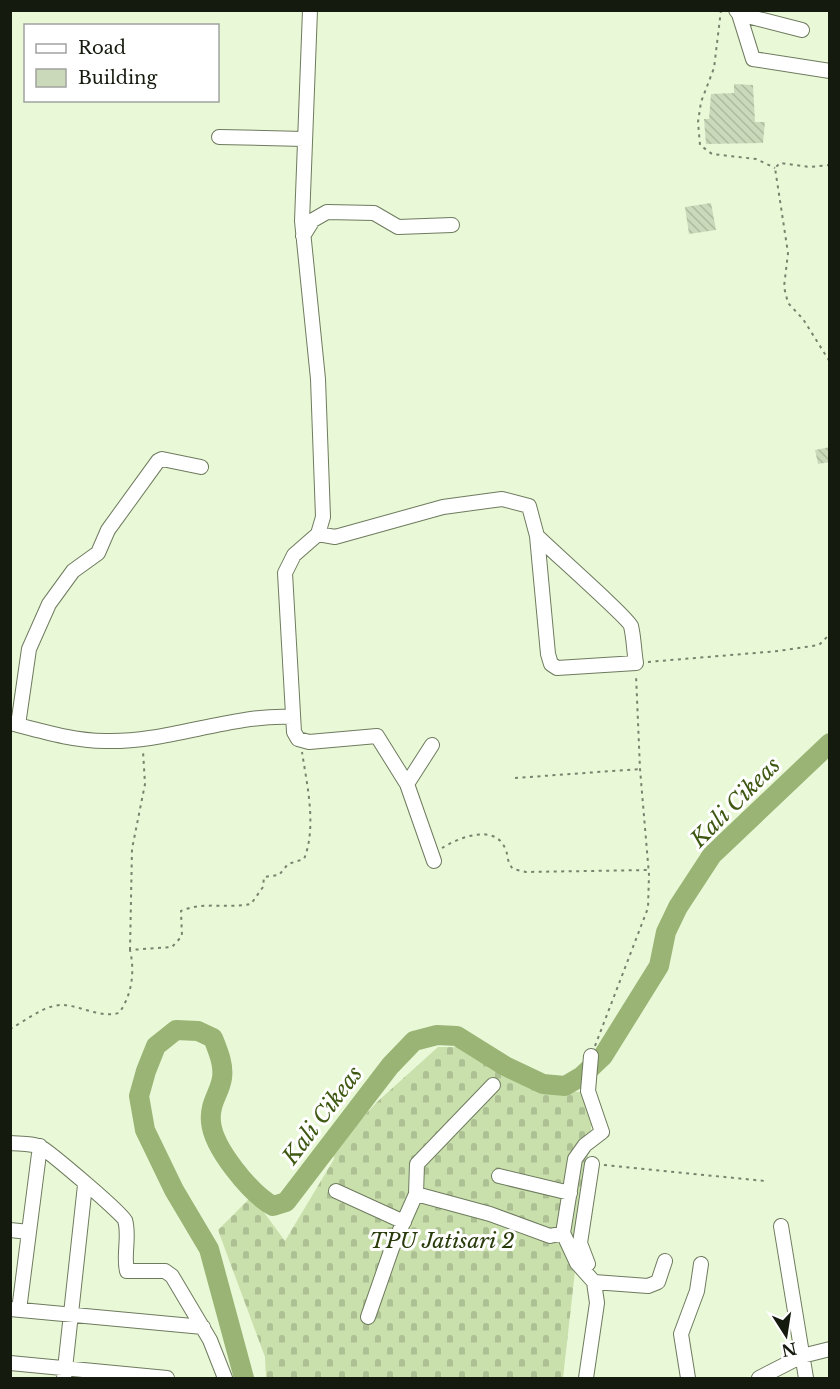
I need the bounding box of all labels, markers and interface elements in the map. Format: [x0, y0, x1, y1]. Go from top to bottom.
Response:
legend [24, 24, 219, 102]
text: Road [78, 37, 126, 59]
text: Building [78, 67, 157, 89]
water label: Kali Cikeas [684, 752, 786, 854]
water label: Kali Cikeas [276, 1061, 368, 1171]
park label: TPU Jatisari 2 [369, 1228, 515, 1254]
north arrow [756, 1305, 816, 1365]
text: N [780, 1338, 799, 1361]

